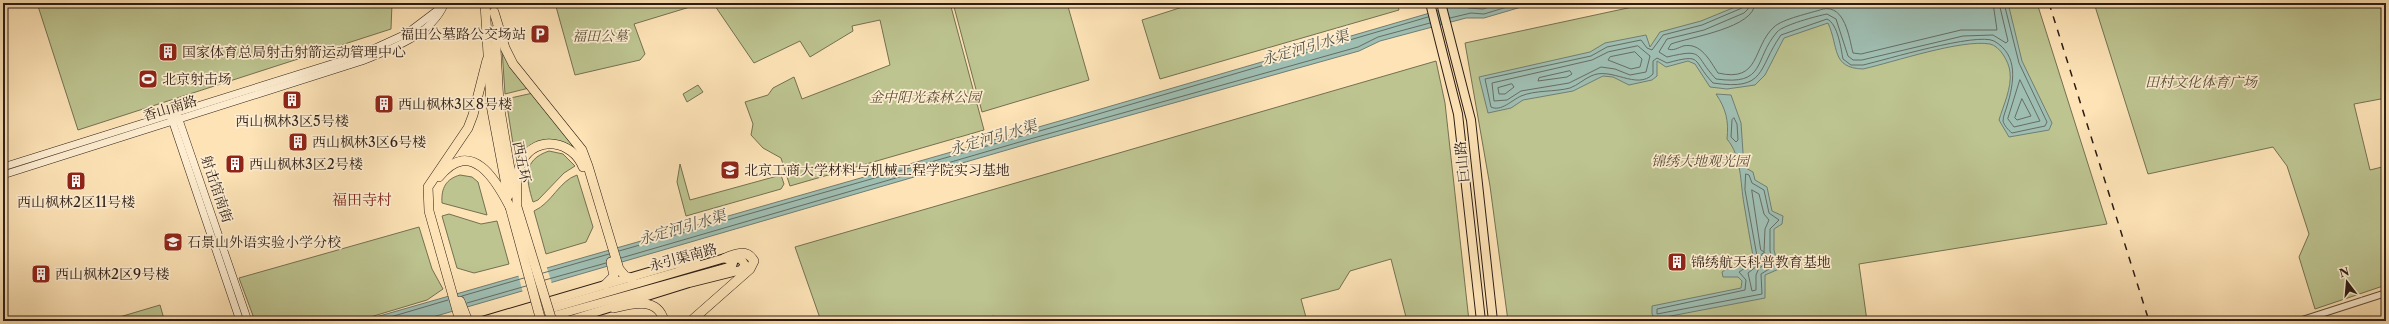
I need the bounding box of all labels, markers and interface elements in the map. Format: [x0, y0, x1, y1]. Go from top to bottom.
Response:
parking icon: 福田公墓路公交场站 [529, 23, 551, 45]
place label: 福田公墓路公交场站 [400, 25, 526, 43]
water label: 永定河引水渠 [1259, 25, 1353, 69]
park label: 福田公墓 [572, 27, 630, 45]
building icon: 国家体育总局射击射箭运动管理中心 [157, 41, 179, 63]
place label: 国家体育总局射击射箭运动管理中心 [182, 43, 406, 61]
sports icon: 北京射击场 [137, 68, 159, 90]
place label: 北京射击场 [162, 70, 232, 88]
park label: 田村文化体育广场 [2145, 73, 2258, 91]
park label: 金中阳光森林公园 [869, 88, 983, 106]
building icon: 西山枫林3区5号楼 [281, 89, 303, 111]
street label: 香山南路 [141, 91, 199, 125]
building icon: 西山枫林3区8号楼 [373, 93, 395, 115]
place label: 西山枫林3区8号楼 [398, 95, 512, 113]
place label: 西山枫林3区5号楼 [235, 112, 349, 130]
water label: 永定河引水渠 [947, 115, 1041, 159]
building icon: 西山枫林3区6号楼 [287, 131, 309, 153]
place label: 西山枫林3区6号楼 [312, 133, 426, 151]
street label: 西五环 [509, 140, 535, 184]
street label: 巨山路 [1451, 140, 1473, 184]
park label: 锦绣大地观光园 [1651, 152, 1751, 170]
street label: 射击馆南街 [197, 153, 237, 225]
building icon: 西山枫林3区2号楼 [224, 153, 246, 175]
place label: 西山枫林3区2号楼 [249, 155, 363, 173]
school or university icon: 北京工商大学材料与机械工程学院实习基地 [719, 159, 741, 181]
place label: 北京工商大学材料与机械工程学院实习基地 [744, 161, 1010, 179]
building icon: 西山枫林2区11号楼 [65, 170, 87, 192]
district label: 福田寺村 [332, 190, 392, 209]
place label: 西山枫林2区11号楼 [17, 193, 135, 211]
water label: 永定河引水渠 [636, 205, 730, 249]
school or university icon: 石景山外语实验小学分校 [162, 231, 184, 253]
place label: 石景山外语实验小学分校 [187, 233, 341, 251]
street label: 永引渠南路 [647, 239, 719, 275]
building icon: 锦绣航天科普教育基地 [1666, 251, 1688, 273]
place label: 锦绣航天科普教育基地 [1691, 253, 1831, 271]
north arrow [2327, 262, 2367, 302]
building icon: 西山枫林2区9号楼 [30, 263, 52, 285]
text: N [2338, 264, 2351, 280]
place label: 西山枫林2区9号楼 [55, 265, 169, 283]

